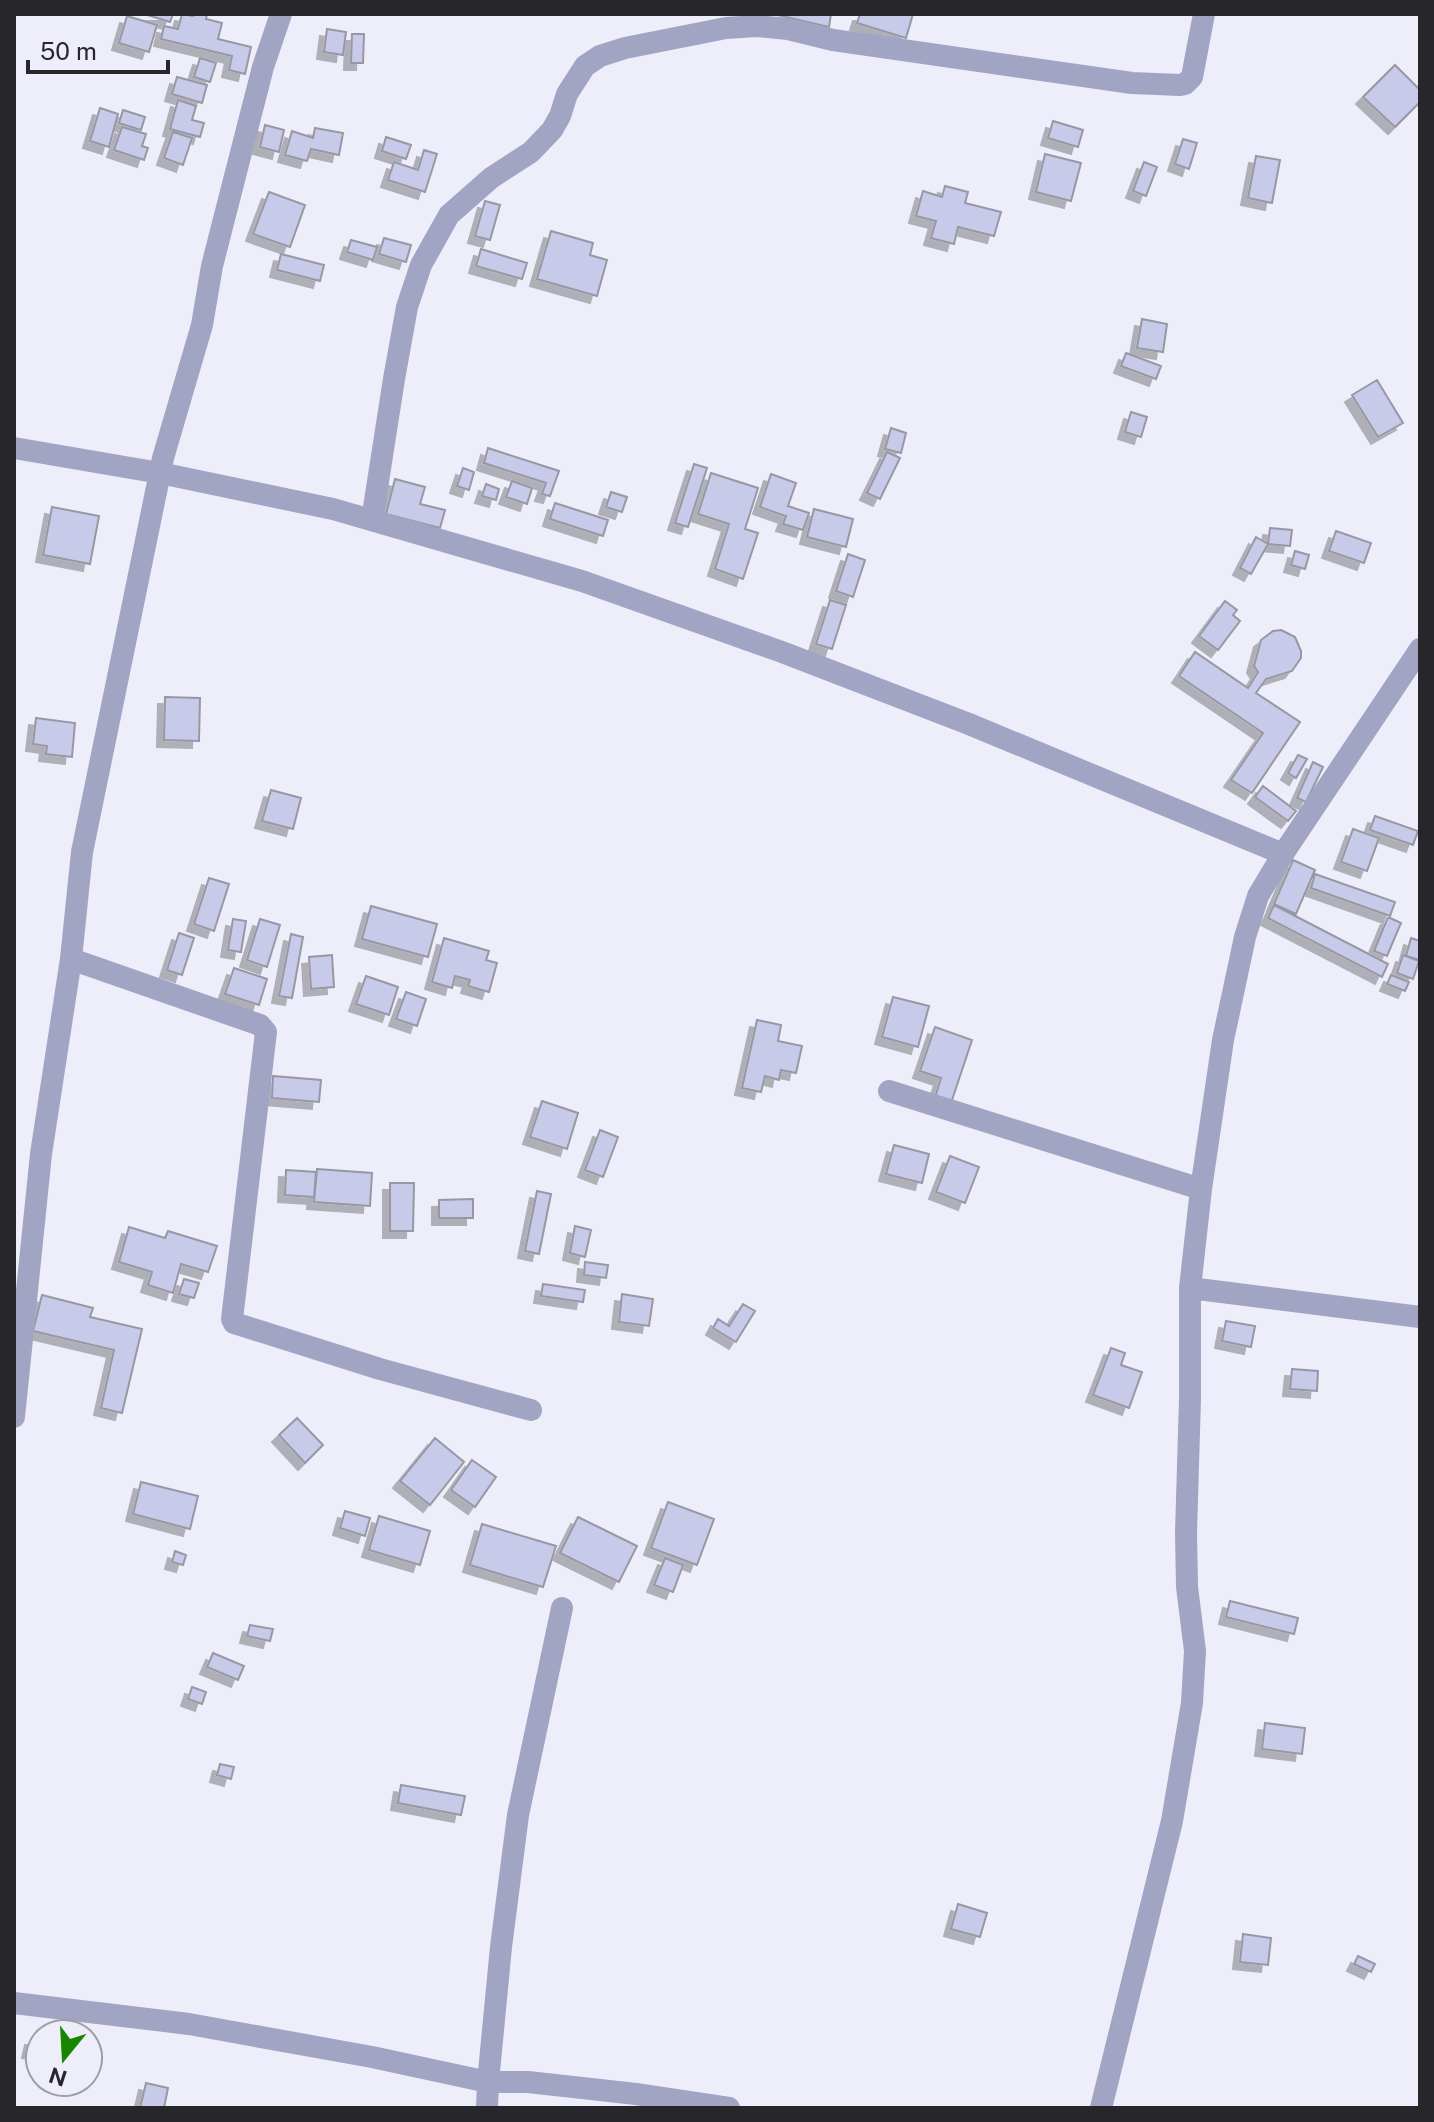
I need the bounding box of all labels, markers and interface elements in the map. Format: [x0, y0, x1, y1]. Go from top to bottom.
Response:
scale bar [28, 24, 168, 74]
text: 50 m [40, 37, 97, 65]
north arrow [24, 2018, 104, 2098]
text: N [46, 2062, 70, 2092]

